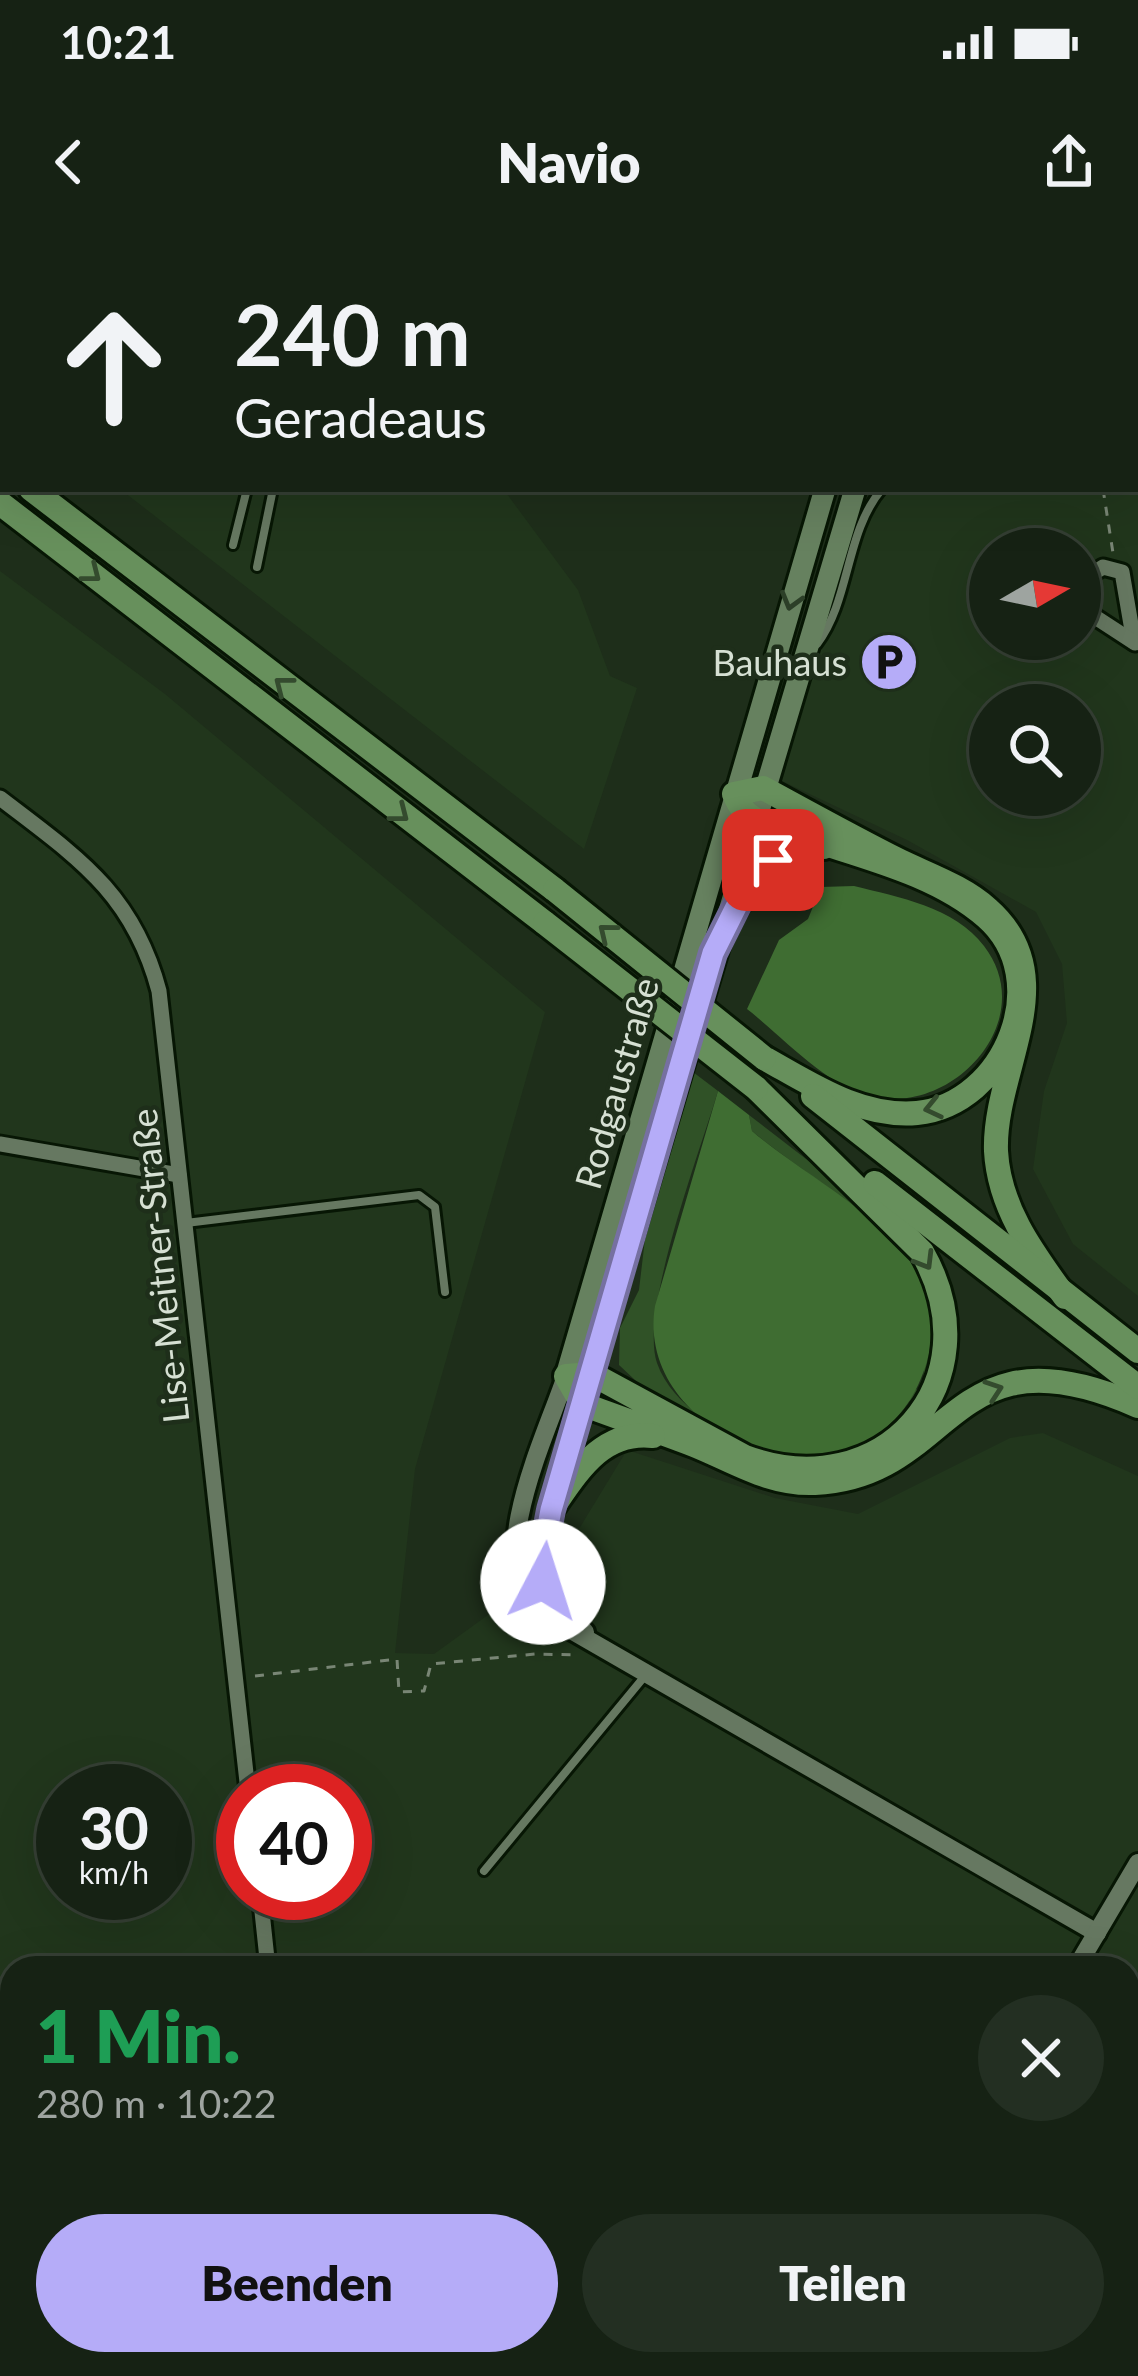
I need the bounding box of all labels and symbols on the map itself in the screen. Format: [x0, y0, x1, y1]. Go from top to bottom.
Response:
north arrow [969, 528, 1101, 660]
one-way arrow [79, 560, 101, 581]
one-way arrow [780, 590, 805, 611]
parking icon: Bauhaus [858, 631, 920, 693]
place label: Bauhaus [712, 640, 847, 684]
one-way arrow [274, 678, 296, 700]
one-way arrow [386, 800, 408, 821]
pin [722, 809, 824, 911]
one-way arrow [598, 925, 620, 946]
street label: Rodgaustraße [565, 972, 667, 1194]
one-way arrow [924, 1094, 944, 1119]
street label: Lise-Meitner-Straße [121, 1107, 197, 1425]
one-way arrow [911, 1248, 934, 1270]
one-way arrow [982, 1380, 1003, 1404]
position arrow [480, 1519, 606, 1645]
speed limit sign: 40 [216, 1764, 372, 1920]

